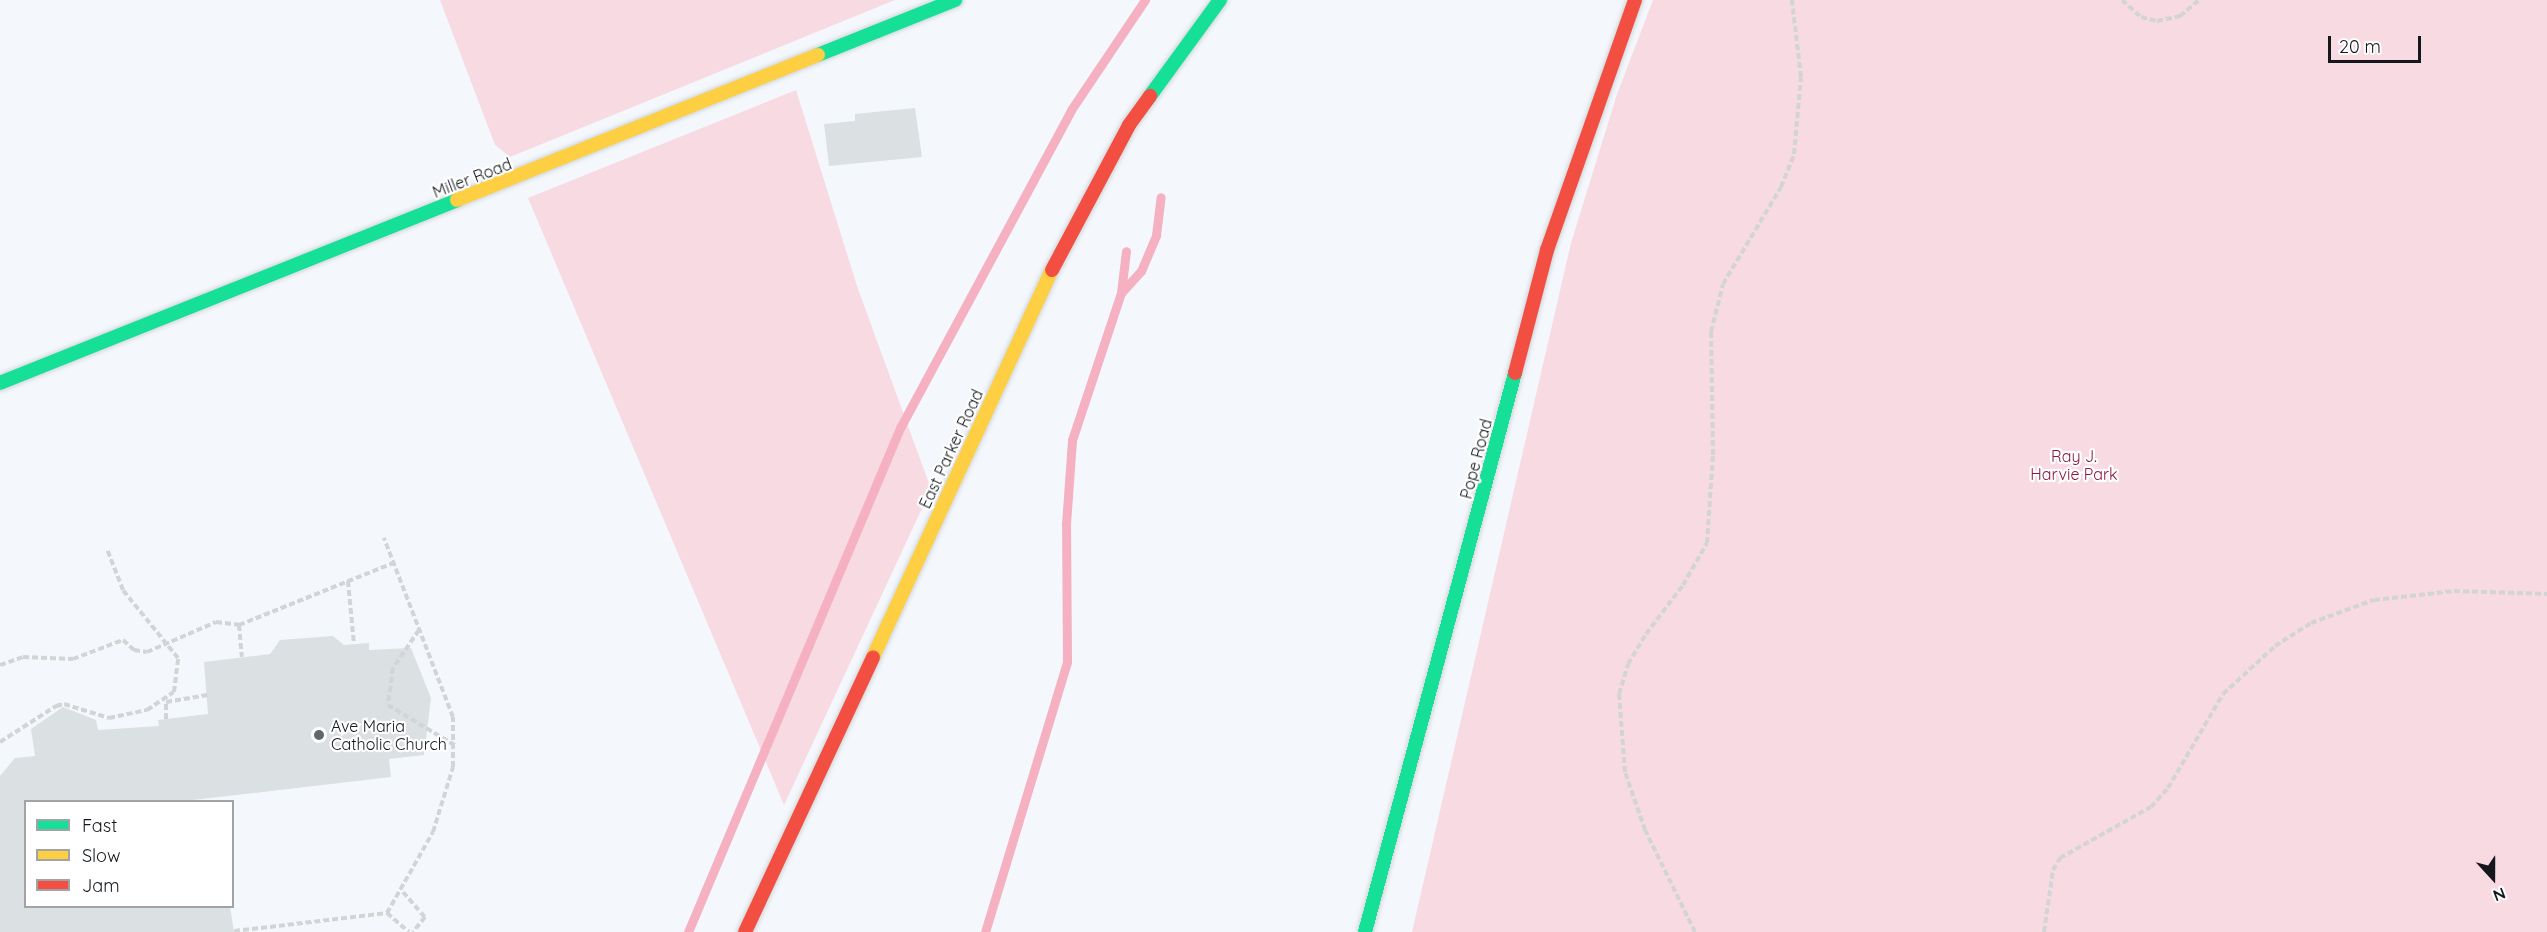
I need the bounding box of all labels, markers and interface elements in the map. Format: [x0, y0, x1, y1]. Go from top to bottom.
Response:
scale bar [2331, 24, 2424, 62]
text: 20 m [2339, 35, 2381, 58]
street label: Miller Road [430, 154, 514, 202]
street label: East Parker Road [915, 387, 987, 511]
street label: Pope Road [1456, 417, 1496, 501]
park label: Ray J. Harvie Park [2030, 446, 2118, 484]
place label: Ave Maria Catholic Church [331, 716, 447, 754]
marker: Ave Maria Catholic Church [312, 728, 326, 742]
legend [24, 800, 234, 908]
text: Fast [82, 814, 117, 837]
text: Slow [82, 844, 120, 867]
north arrow [2463, 848, 2523, 908]
text: Jam [82, 874, 120, 897]
text: N [2490, 883, 2509, 906]

